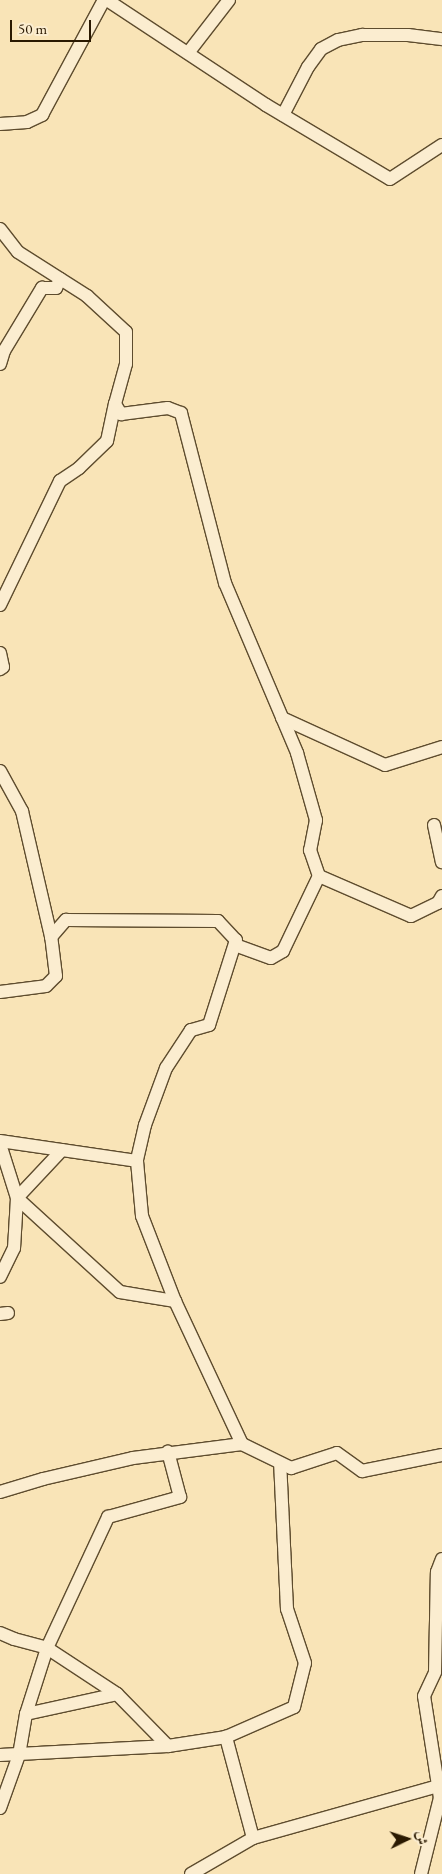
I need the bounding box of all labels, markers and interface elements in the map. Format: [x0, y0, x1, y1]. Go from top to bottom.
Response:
scale bar [12, 10, 94, 42]
text: 50 m [18, 19, 47, 38]
north arrow [382, 1814, 432, 1864]
text: ش [413, 1830, 431, 1846]

